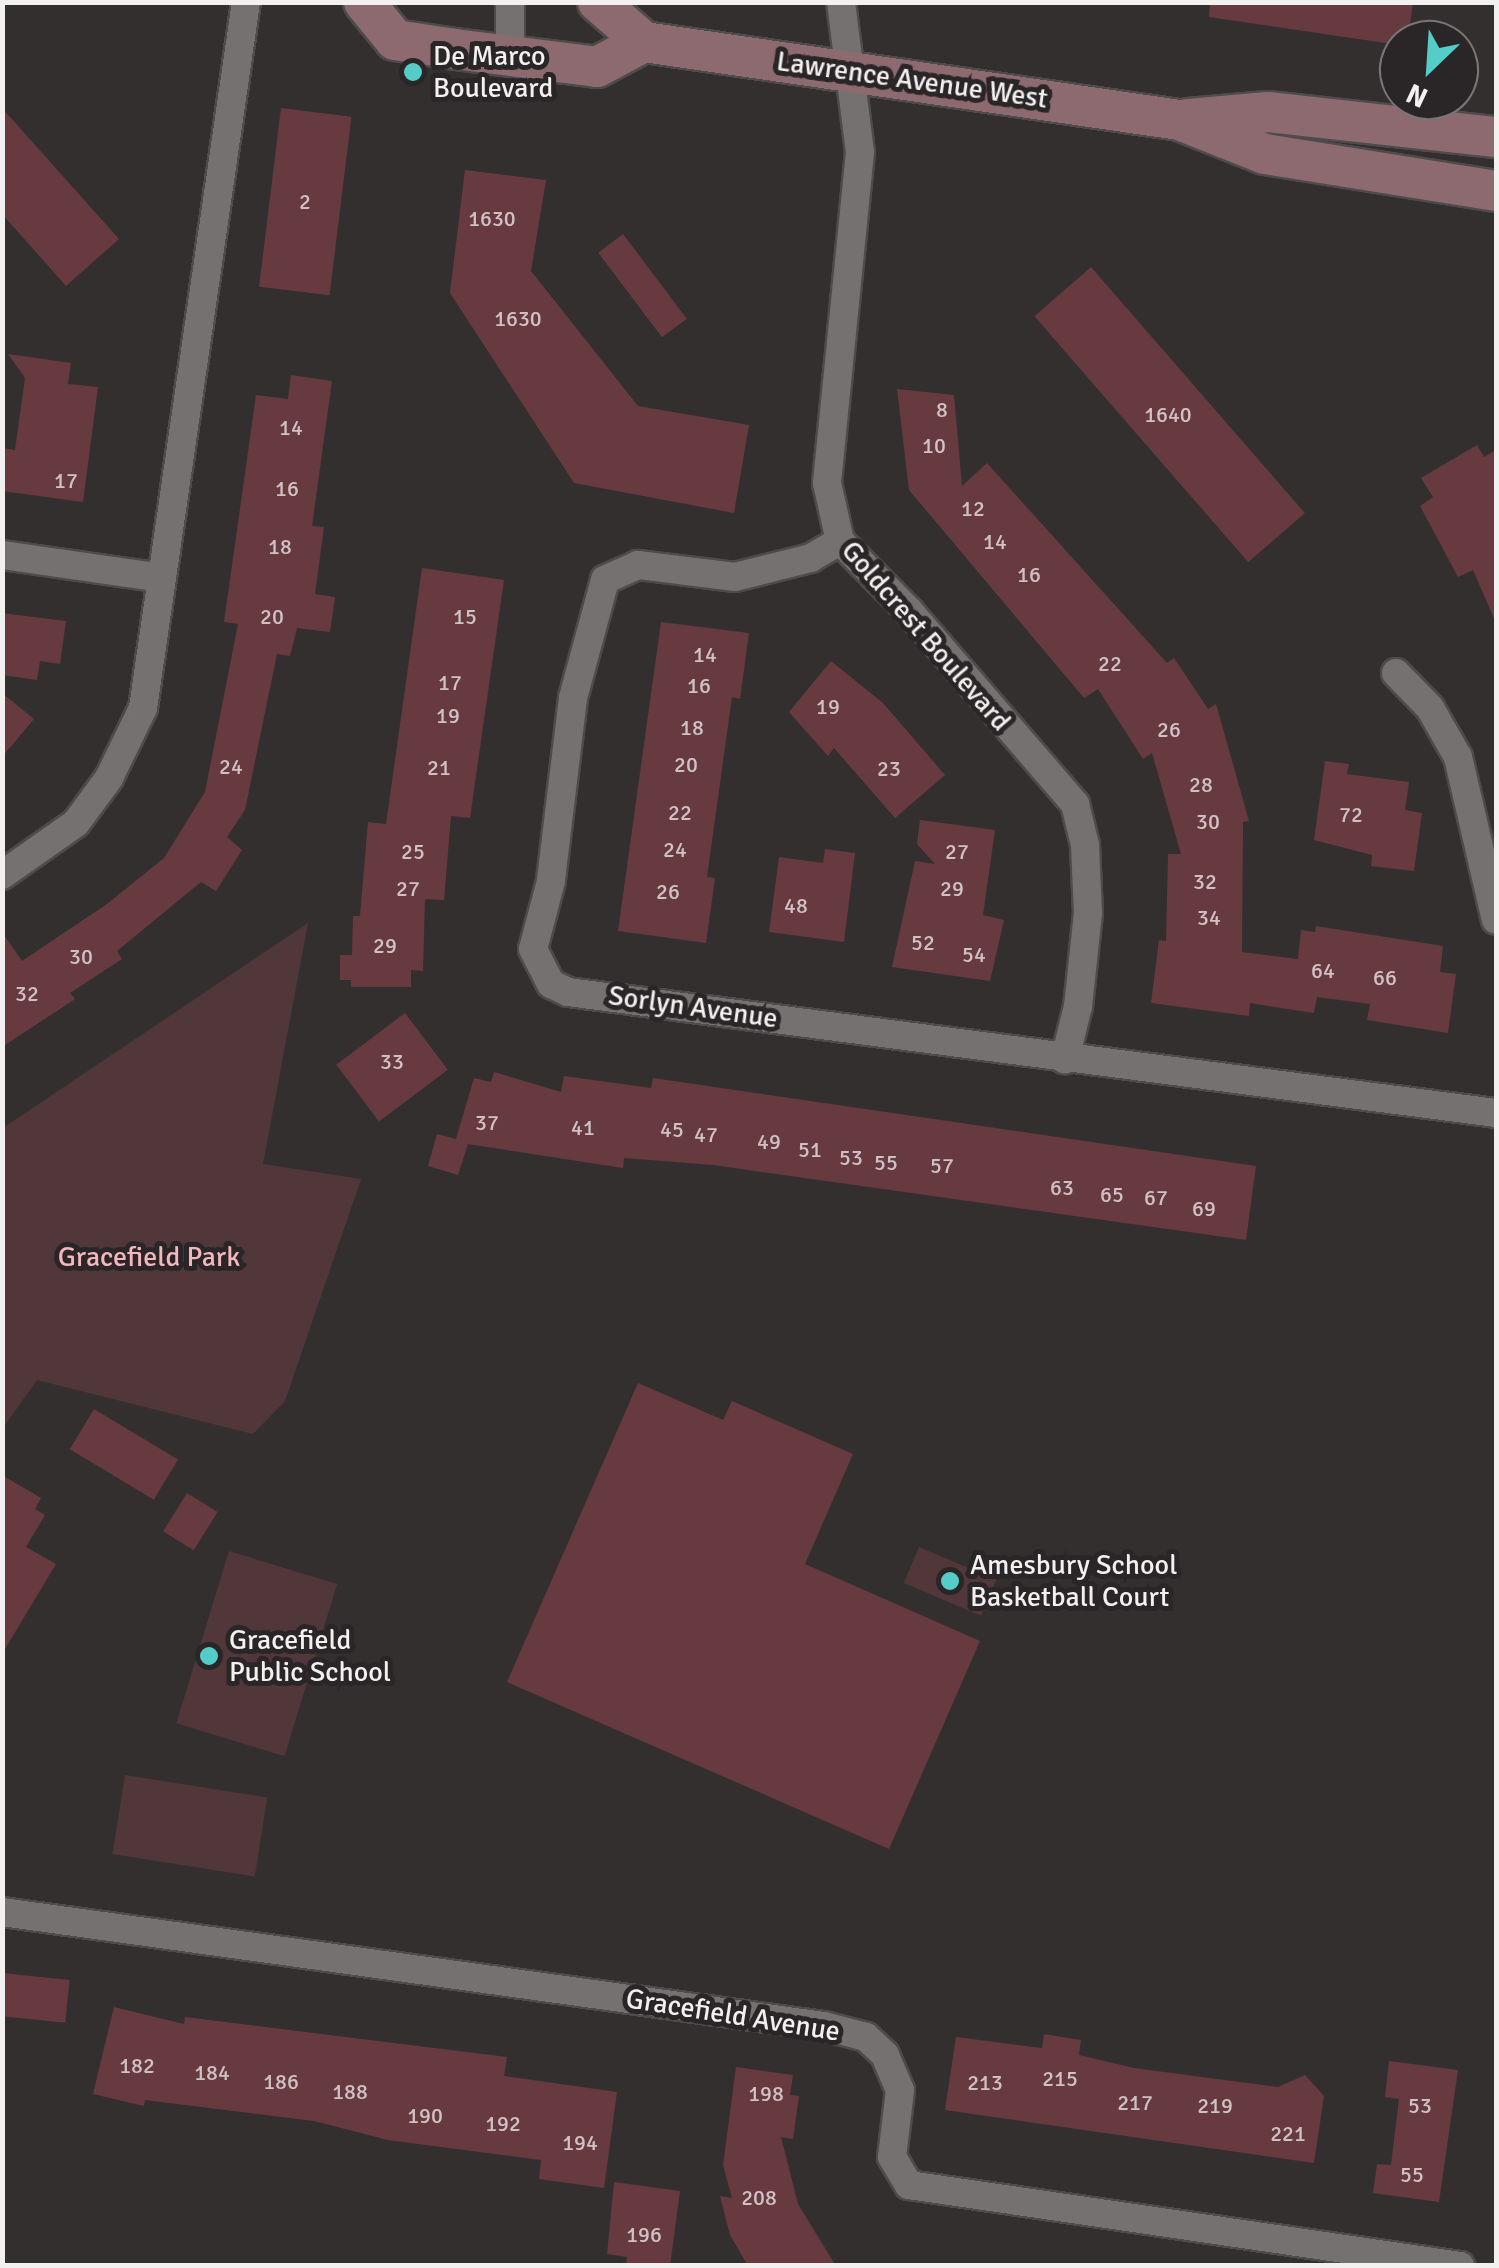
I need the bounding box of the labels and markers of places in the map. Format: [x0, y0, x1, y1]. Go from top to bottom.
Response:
place label: De Marco Boulevard [433, 39, 553, 105]
marker: De Marco Boulevard [402, 61, 424, 83]
place label: Amesbury School Basketball Court [970, 1548, 1177, 1614]
marker: Amesbury School Basketball Court [939, 1570, 961, 1592]
place label: Gracefield Public School [229, 1623, 391, 1689]
marker: Gracefield Public School [198, 1645, 220, 1667]

